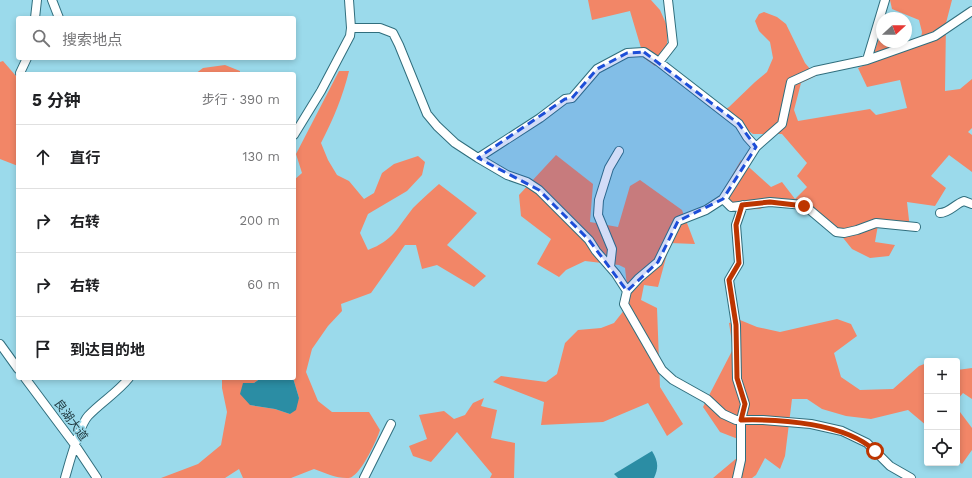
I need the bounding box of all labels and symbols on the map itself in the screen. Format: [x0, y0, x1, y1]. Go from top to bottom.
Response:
north arrow [876, 12, 912, 48]
route end [795, 197, 813, 215]
street label: 良湖大道 [51, 396, 91, 444]
route start [866, 442, 884, 460]

